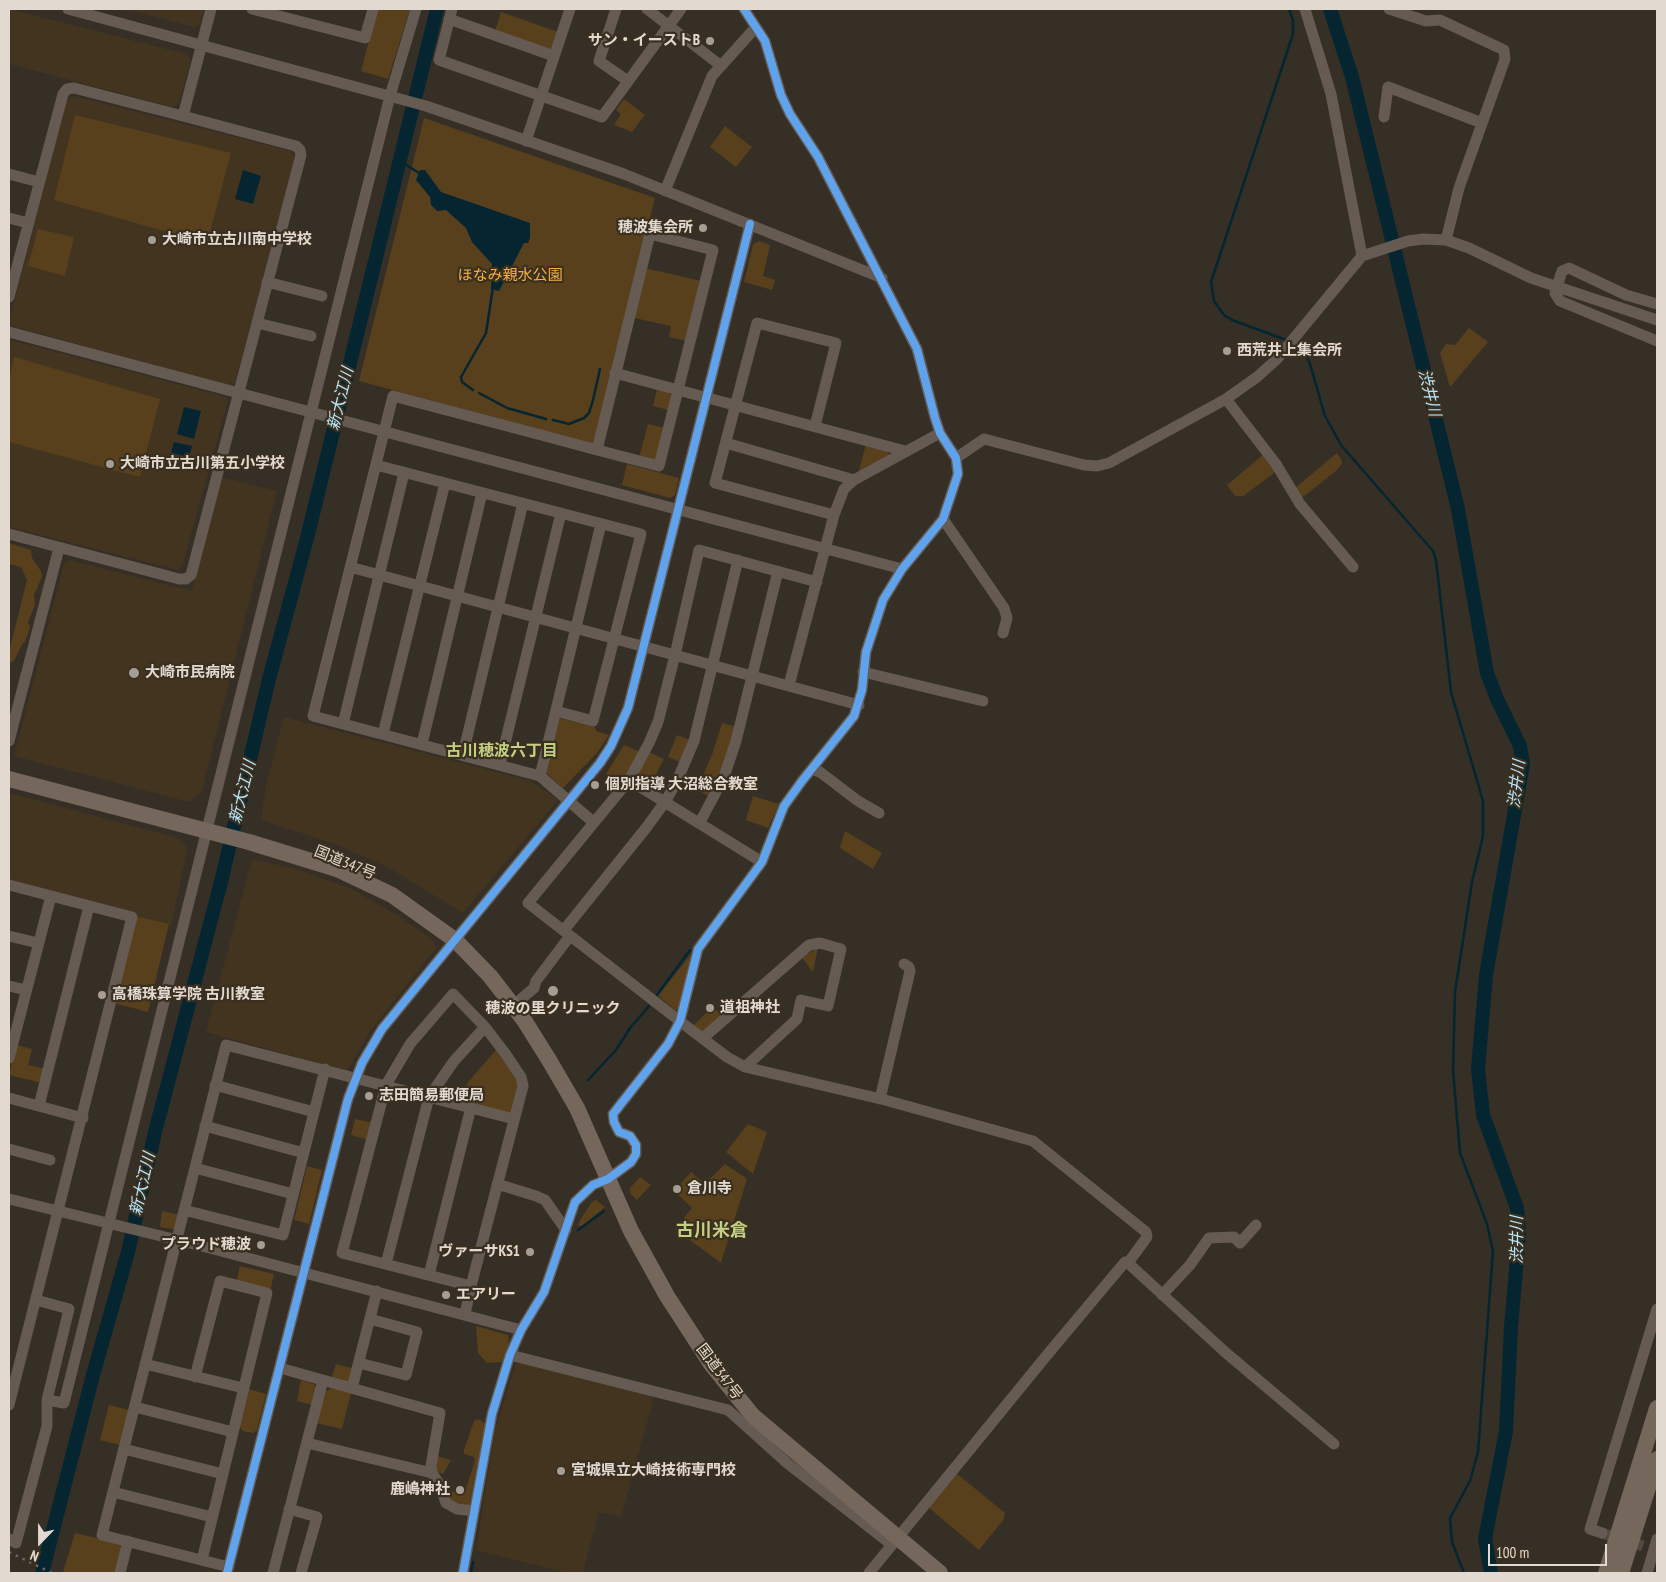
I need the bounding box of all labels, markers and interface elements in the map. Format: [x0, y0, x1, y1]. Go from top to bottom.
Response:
place label: サン・イーストB [588, 32, 700, 50]
marker: サン・イーストB [704, 35, 716, 47]
place label: 穂波集会所 [618, 219, 693, 237]
marker: 穂波集会所 [697, 222, 709, 234]
place label: 大崎市立古川南中学校 [162, 231, 312, 249]
marker: 大崎市立古川南中学校 [146, 234, 158, 246]
park label: ほなみ親水公園 [458, 267, 562, 285]
place label: 西荒井上集会所 [1237, 342, 1342, 360]
marker: 西荒井上集会所 [1221, 345, 1233, 357]
water label: 新大江川 [324, 366, 358, 432]
water label: 渋井川 [1414, 367, 1444, 419]
place label: 大崎市立古川第五小学校 [120, 455, 285, 473]
marker: 大崎市立古川第五小学校 [104, 458, 116, 470]
place label: 大崎市民病院 [145, 664, 235, 682]
marker: 大崎市民病院 [127, 666, 141, 680]
district label: 古川穂波六丁目 [446, 741, 558, 761]
water label: 新大江川 [226, 759, 260, 825]
water label: 渋井川 [1505, 759, 1529, 809]
place label: 個別指導 大沼総合教室 [605, 776, 758, 794]
marker: 個別指導 大沼総合教室 [589, 779, 601, 791]
street label: 国道347号 [311, 842, 379, 884]
marker: 穂波の里クリニック [546, 984, 560, 998]
place label: 高橋珠算学院 古川教室 [112, 986, 265, 1004]
marker: 高橋珠算学院 古川教室 [96, 989, 108, 1001]
place label: 道祖神社 [720, 999, 780, 1017]
place label: 穂波の里クリニック [486, 1000, 620, 1018]
marker: 道祖神社 [704, 1002, 716, 1014]
place label: 志田簡易郵便局 [379, 1087, 484, 1105]
marker: 志田簡易郵便局 [363, 1090, 375, 1102]
water label: 新大江川 [126, 1151, 160, 1217]
place label: 倉川寺 [687, 1180, 732, 1198]
marker: 倉川寺 [671, 1183, 683, 1195]
water label: 渋井川 [1507, 1216, 1527, 1264]
district label: 古川米倉 [676, 1220, 748, 1242]
place label: プラウド穂波 [161, 1236, 251, 1254]
marker: プラウド穂波 [255, 1239, 267, 1251]
place label: ヴァーサKS1 [438, 1243, 520, 1261]
marker: ヴァーサKS1 [524, 1246, 536, 1258]
place label: エアリー [456, 1286, 516, 1304]
marker: エアリー [440, 1289, 452, 1301]
street label: 国道347号 [692, 1341, 746, 1403]
place label: 宮城県立大崎技術専門校 [571, 1462, 736, 1480]
marker: 宮城県立大崎技術専門校 [555, 1465, 567, 1477]
place label: 鹿嶋神社 [390, 1481, 450, 1499]
marker: 鹿嶋神社 [454, 1484, 466, 1496]
north arrow [15, 1517, 65, 1567]
scale bar [1491, 1534, 1610, 1566]
text: 100 m [1496, 1543, 1529, 1562]
text: N [28, 1546, 41, 1566]

